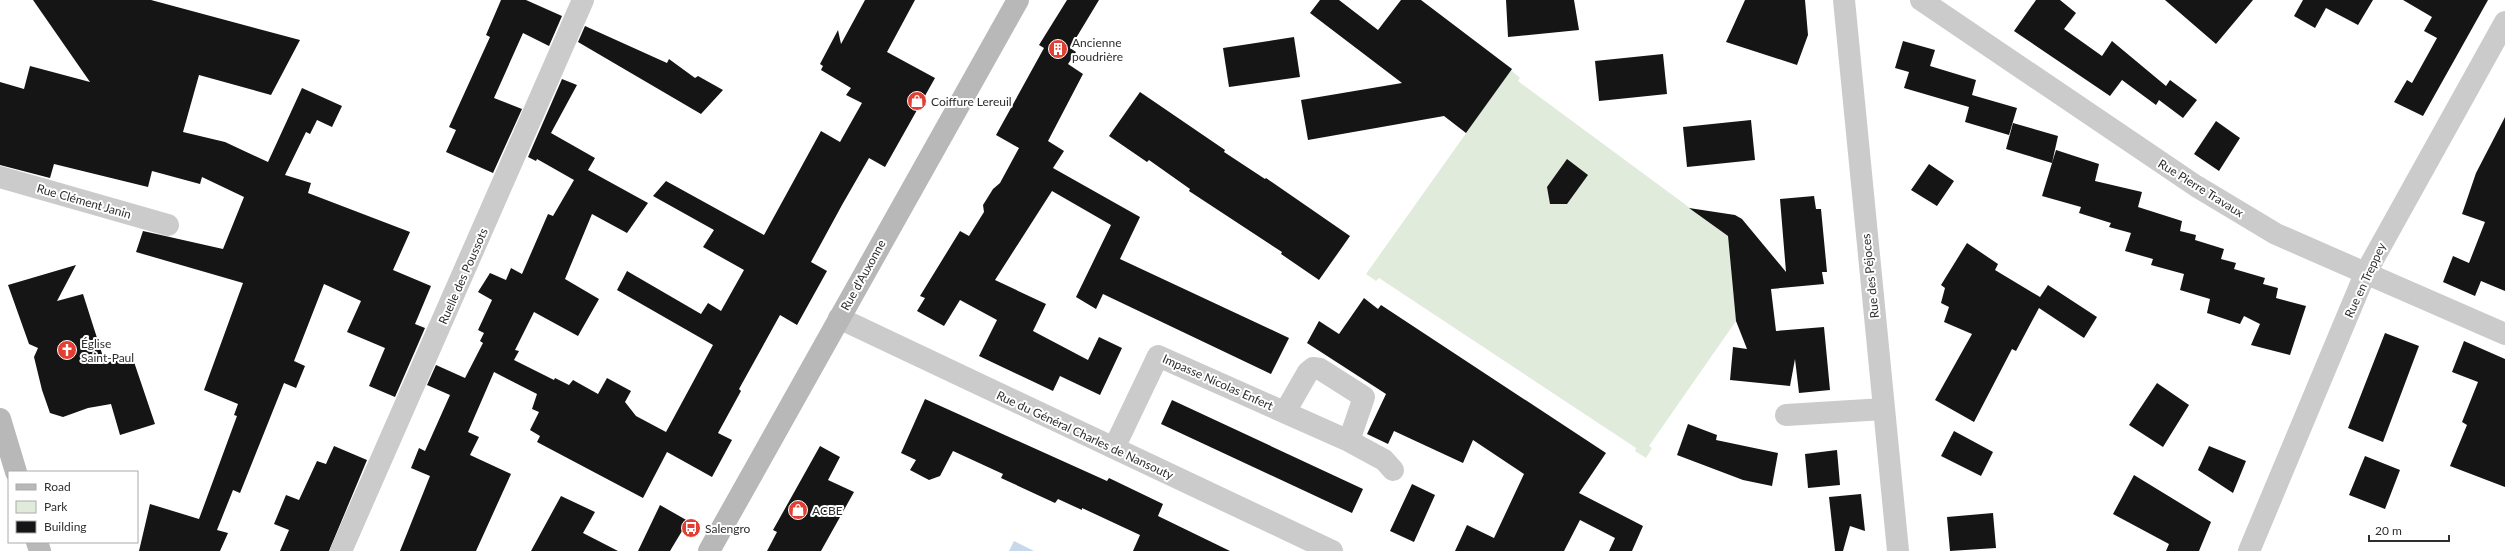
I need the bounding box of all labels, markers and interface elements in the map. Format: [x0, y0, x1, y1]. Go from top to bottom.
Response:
place label: Ancienne poudrière [1072, 35, 1123, 64]
building icon: Ancienne poudrière [1047, 38, 1069, 60]
shop icon: Coiffure Lereuil [906, 90, 928, 112]
place label: Coiffure Lereuil [931, 94, 1012, 109]
street label: Rue Pierre Travaux [2156, 156, 2246, 220]
street label: Rue Clément Janin [35, 180, 133, 222]
street label: Ruelle des Poussots [435, 226, 491, 326]
street label: Rue des Péjoces [1858, 233, 1882, 319]
street label: Rue d'Auxonne [837, 237, 889, 313]
street label: Rue en Treppey [2341, 239, 2389, 320]
place label: Église Saint-Paul [81, 336, 134, 365]
church icon: Église Saint-Paul [56, 339, 78, 361]
street label: Impasse Nicolas Enfert [1160, 351, 1276, 413]
street label: Rue du Général Charles de Nansouty [994, 387, 1177, 483]
legend [8, 471, 138, 543]
text: Road [44, 479, 71, 494]
text: Park [44, 499, 68, 514]
shop icon: ACBE [787, 499, 809, 521]
place label: ACBE [812, 503, 843, 518]
bus stop icon: Salengro [680, 517, 702, 539]
scale bar [2369, 517, 2449, 543]
text: Building [44, 519, 87, 534]
place label: Salengro [705, 521, 751, 536]
text: 20 m [2375, 523, 2402, 538]

